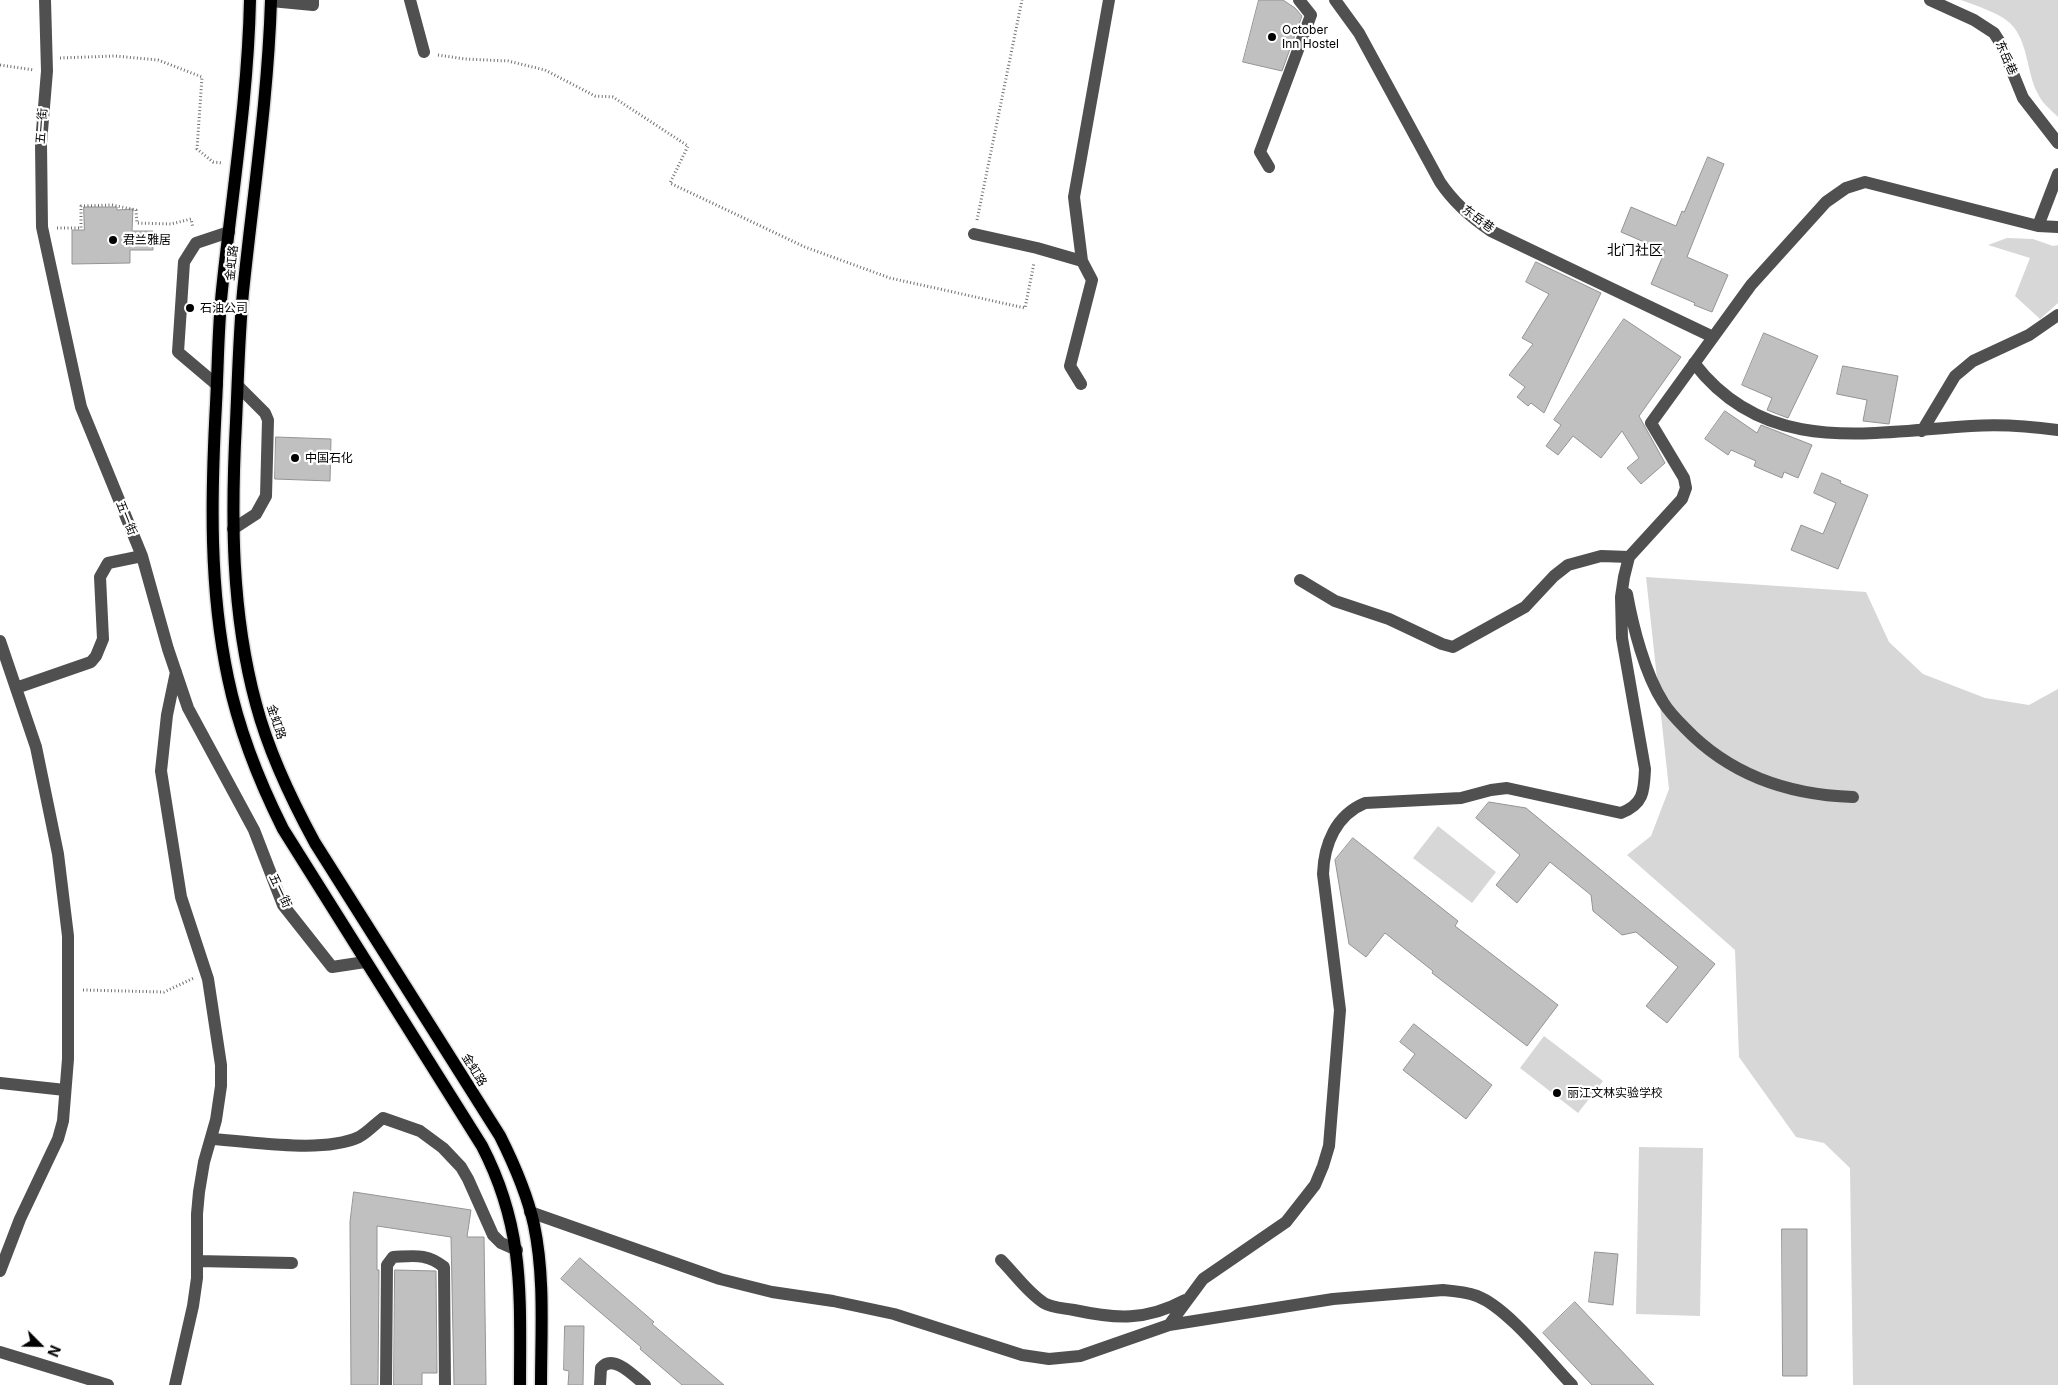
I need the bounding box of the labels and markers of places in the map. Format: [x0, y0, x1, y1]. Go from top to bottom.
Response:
place label: October Inn Hostel [1282, 23, 1339, 51]
marker: October Inn Hostel [1266, 31, 1278, 43]
place label: 君兰雅居 [123, 233, 171, 247]
marker: 君兰雅居 [107, 234, 119, 246]
place label: 石油公司 [200, 301, 248, 315]
marker: 石油公司 [184, 302, 196, 314]
place label: 中国石化 [305, 451, 353, 465]
marker: 中国石化 [289, 452, 301, 464]
place label: 丽江文林实验学校 [1567, 1086, 1663, 1100]
marker: 丽江文林实验学校 [1551, 1087, 1563, 1099]

